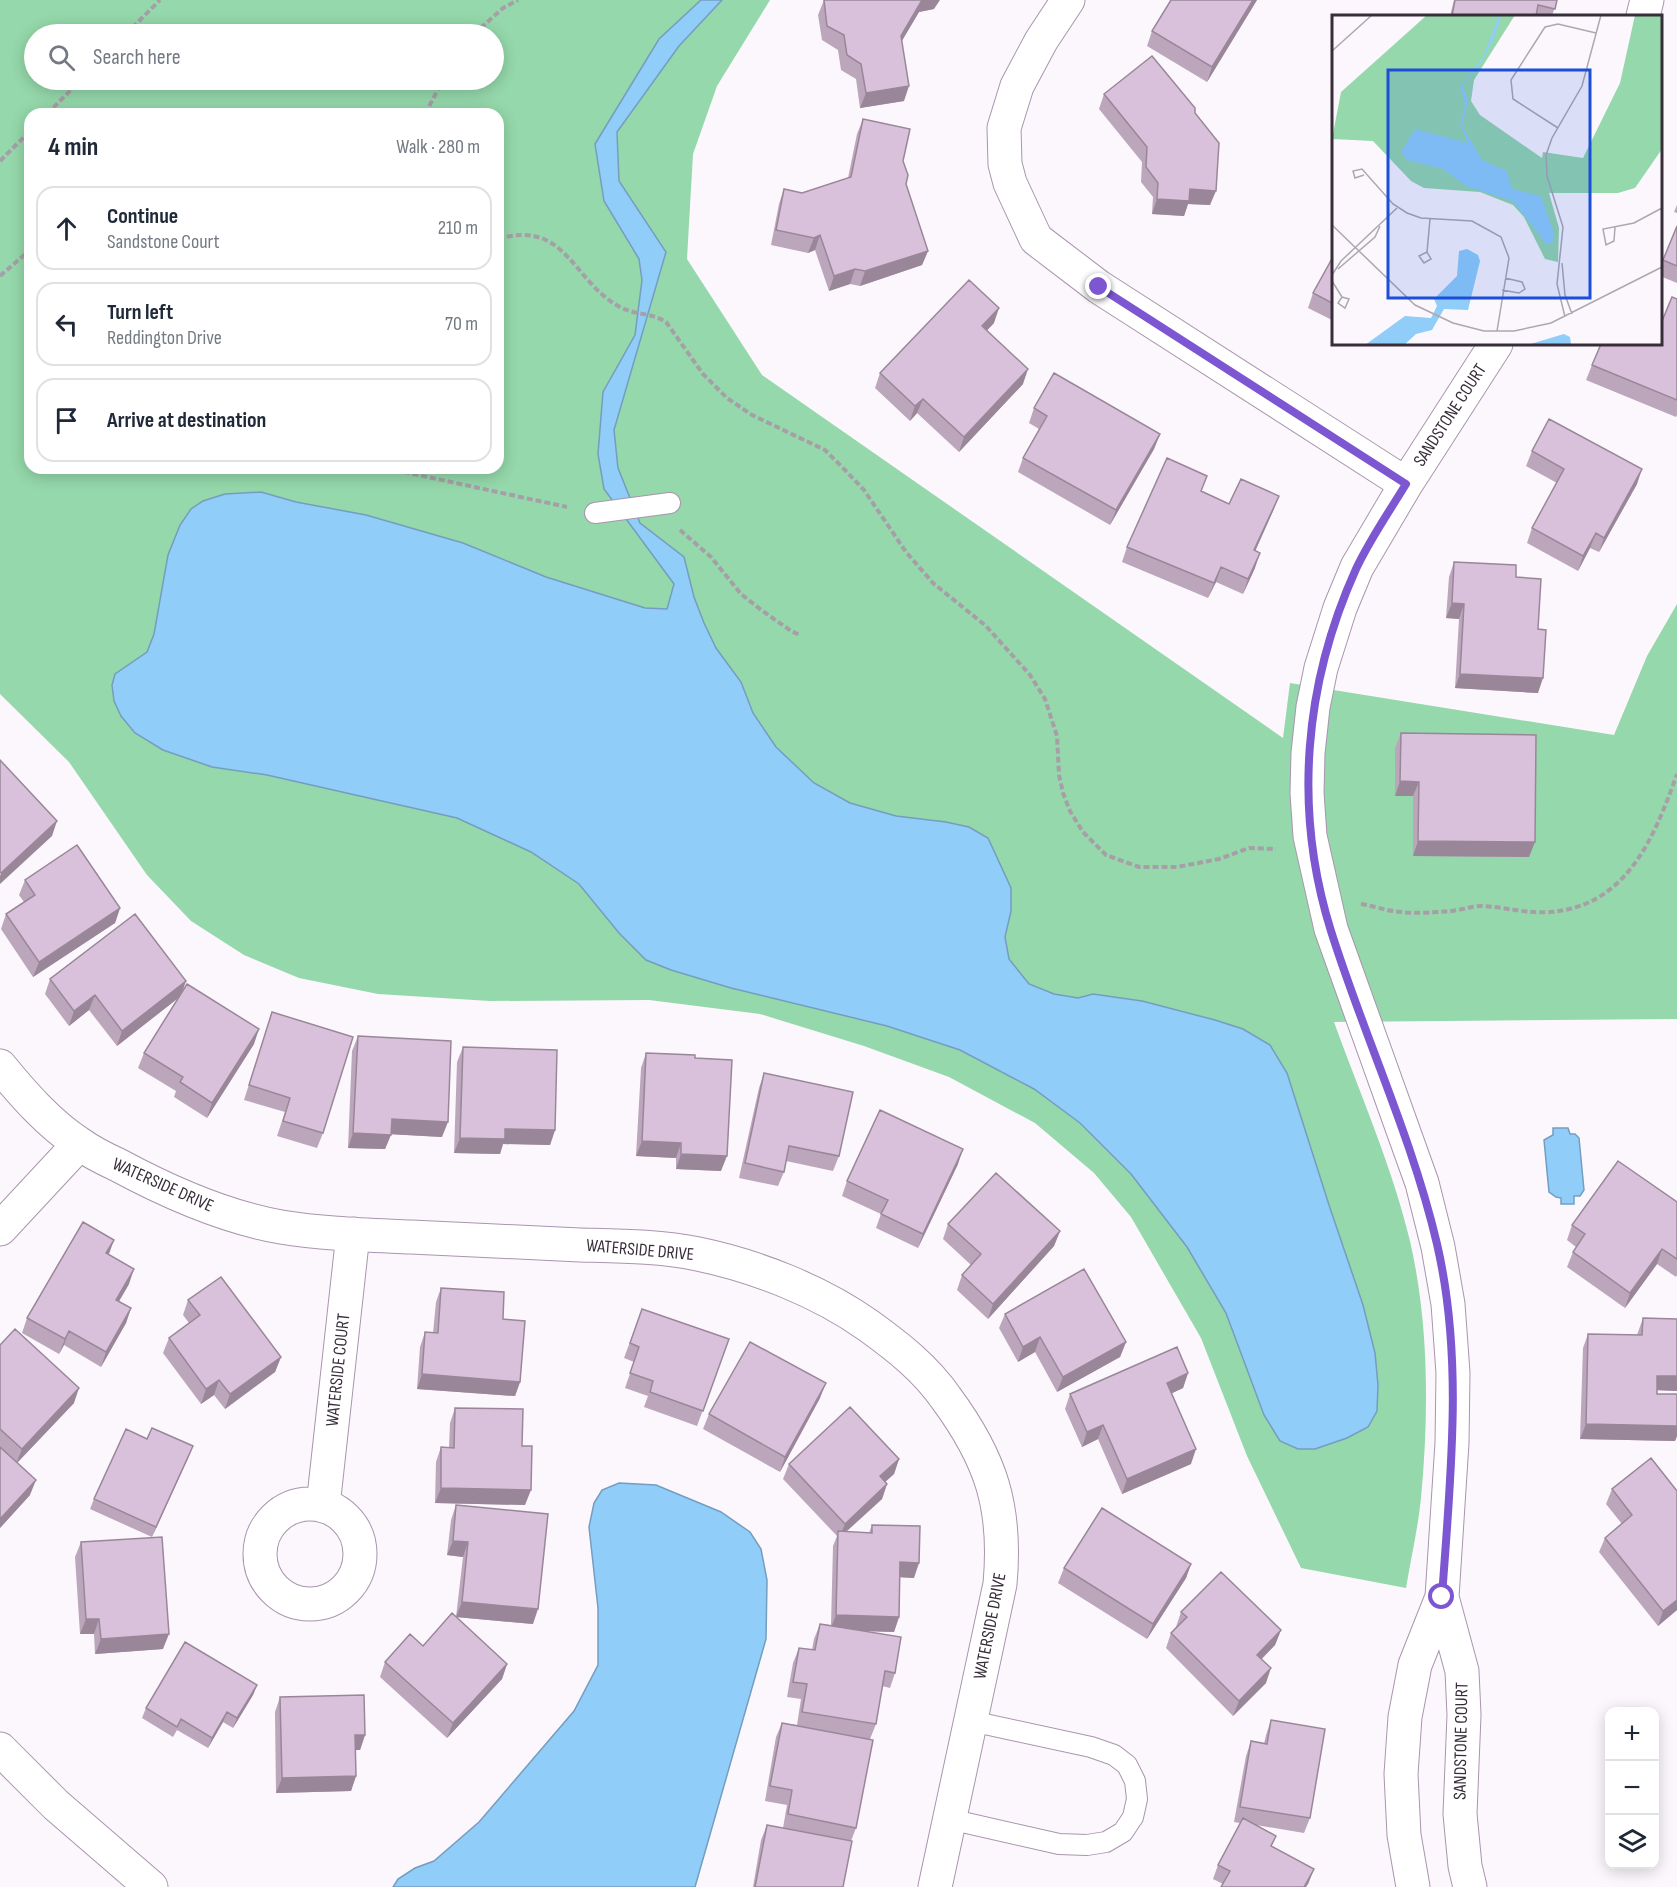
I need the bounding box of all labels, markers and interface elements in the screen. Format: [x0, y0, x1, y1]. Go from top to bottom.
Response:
inset map [1332, 15, 1662, 345]
search box [24, 24, 504, 90]
icon: search [45, 41, 78, 74]
text: Search here [93, 44, 180, 71]
text: 4 min [48, 132, 98, 163]
text: Walk · 280 m [396, 135, 480, 159]
text: Continue [107, 203, 178, 230]
icon: ahead [50, 212, 83, 245]
text: 210 m [438, 216, 478, 240]
text: Sandstone Court [107, 230, 220, 254]
route end [1085, 273, 1111, 299]
text: Turn left [107, 299, 173, 326]
icon: left [50, 308, 83, 341]
text: 70 m [445, 312, 478, 336]
text: Reddington Drive [107, 326, 222, 350]
street label: SANDSTONE COURT [1409, 360, 1491, 470]
icon: arrive [50, 404, 83, 437]
text: Arrive at destination [107, 407, 266, 434]
street label: WATERSIDE DRIVE [109, 1153, 217, 1217]
street label: WATERSIDE DRIVE [585, 1235, 695, 1265]
street label: WATERSIDE COURT [322, 1312, 354, 1428]
street label: WATERSIDE DRIVE [969, 1571, 1011, 1681]
route start [1428, 1583, 1454, 1609]
street label: SANDSTONE COURT [1449, 1682, 1473, 1800]
map controls [1605, 1707, 1659, 1869]
button: + [1605, 1707, 1659, 1761]
button: − [1605, 1761, 1659, 1815]
button: layers [1605, 1815, 1659, 1869]

